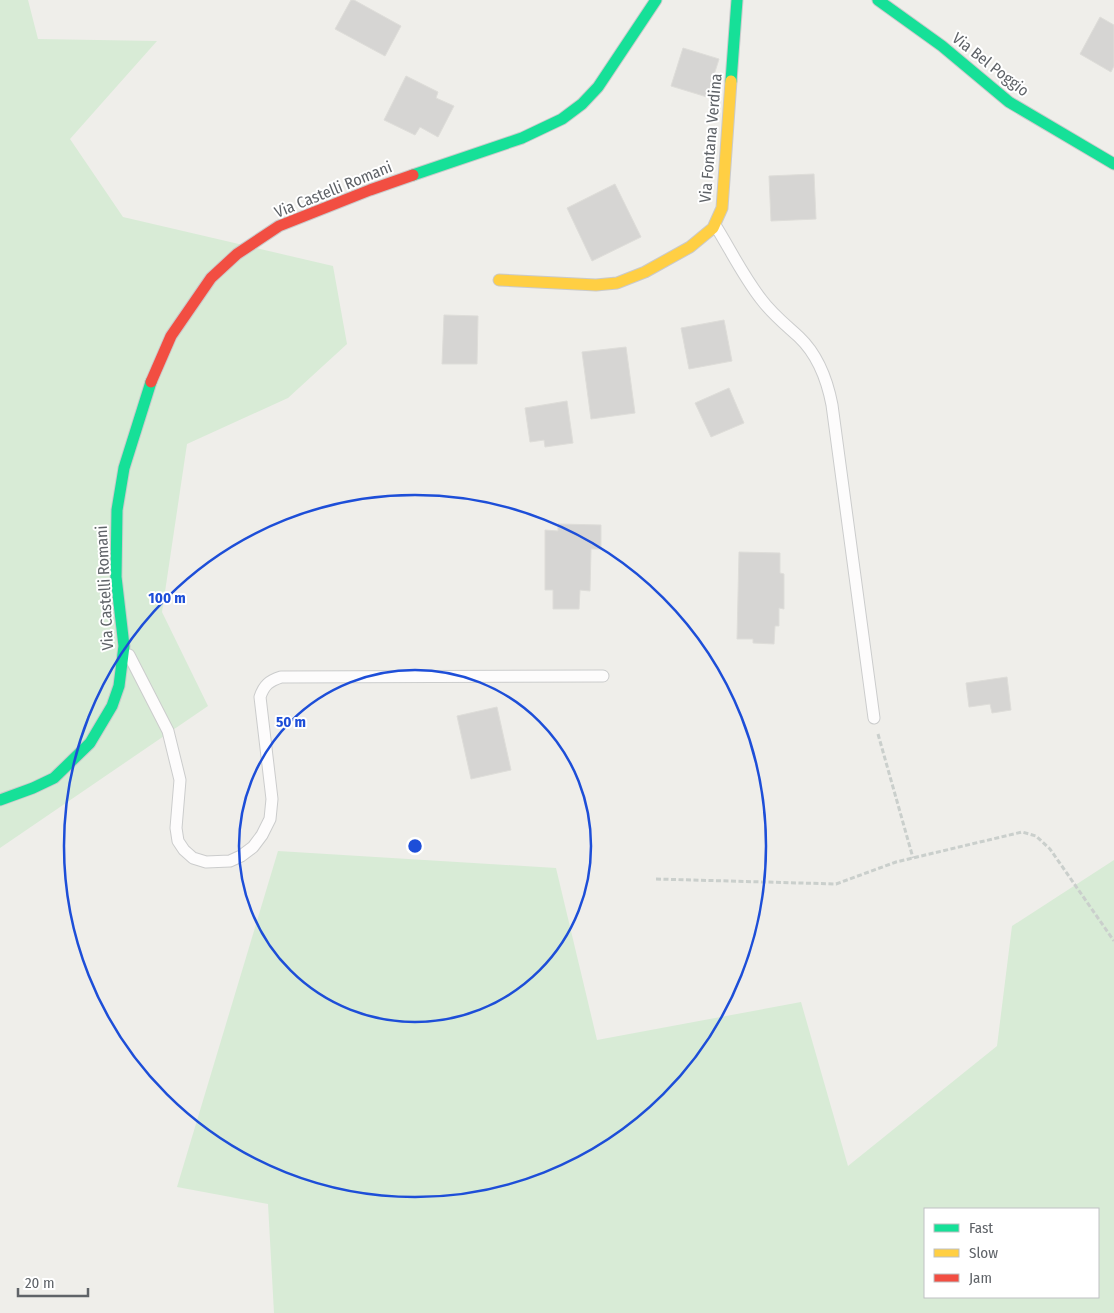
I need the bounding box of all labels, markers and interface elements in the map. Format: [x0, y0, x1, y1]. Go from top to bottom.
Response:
street label: Via Bel Poggio [949, 29, 1033, 100]
street label: Via Fontana Verdina [695, 72, 726, 203]
street label: Via Castelli Romani [272, 157, 395, 222]
street label: Via Castelli Romani [92, 525, 117, 651]
text: 100 m [148, 589, 186, 607]
text: 50 m [276, 713, 306, 731]
centre of rings [406, 837, 424, 855]
legend [924, 1208, 1099, 1298]
text: Fast [969, 1219, 993, 1237]
text: Slow [969, 1244, 998, 1262]
scale bar [18, 1266, 88, 1298]
text: Jam [969, 1269, 992, 1287]
text: 20 m [25, 1274, 55, 1292]

